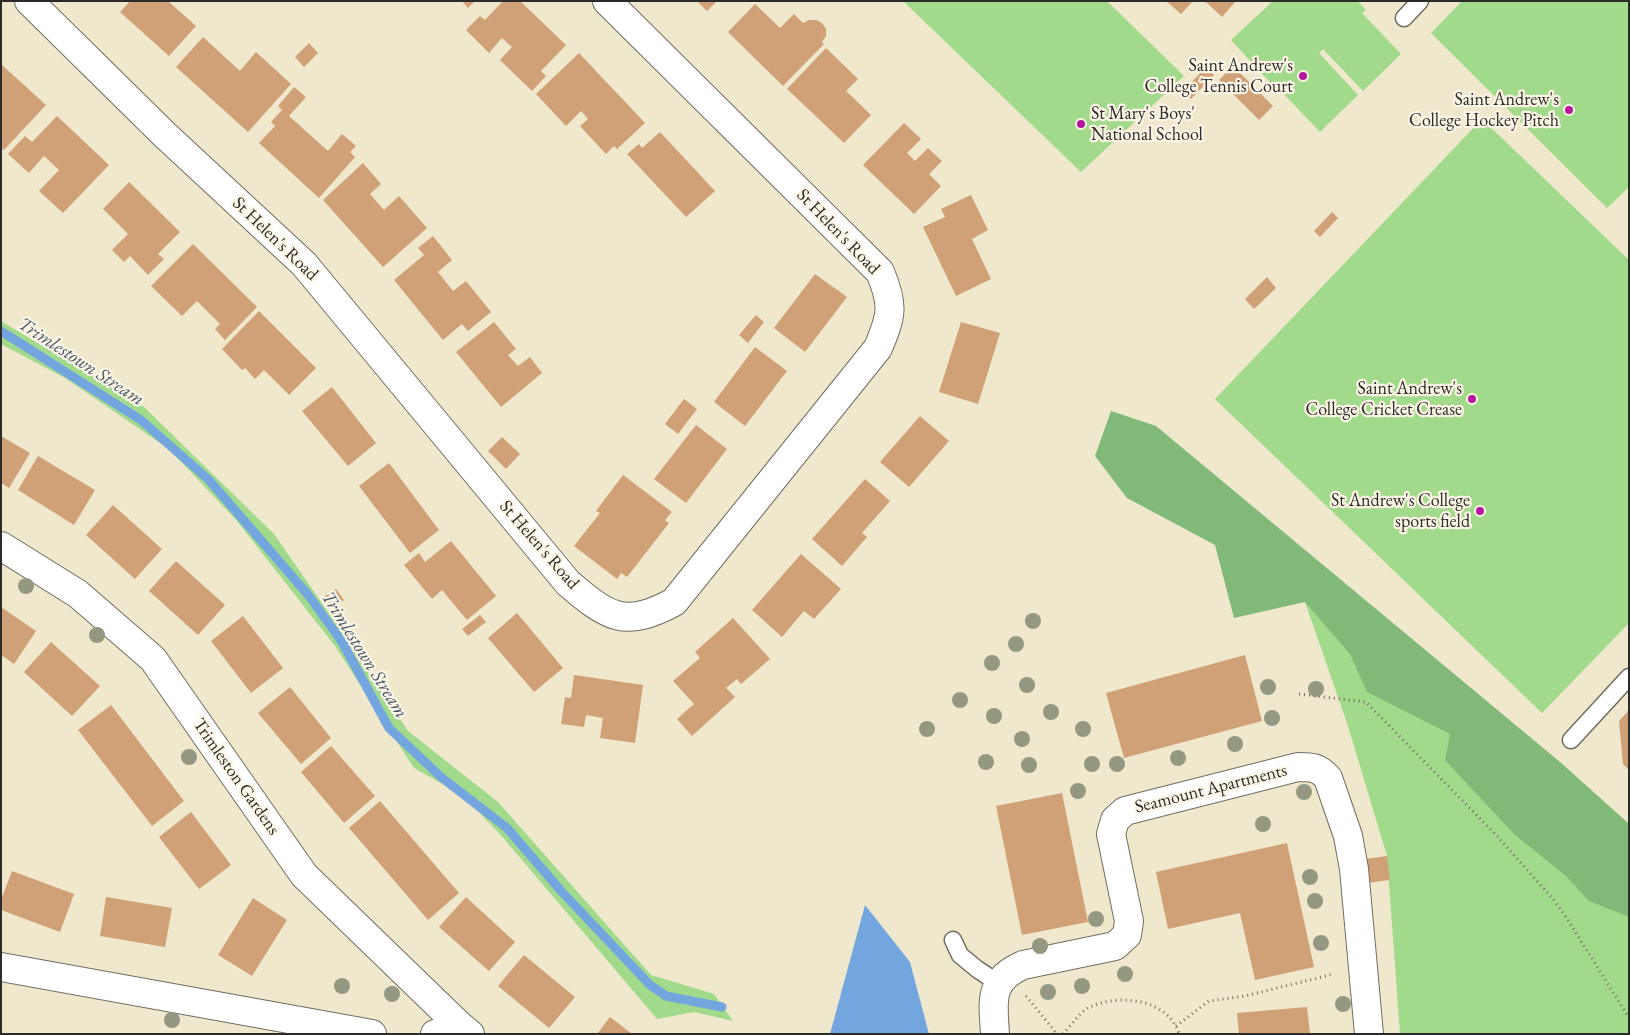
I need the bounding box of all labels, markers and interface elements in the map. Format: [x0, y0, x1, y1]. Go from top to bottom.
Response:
place label: Saint Andrew's College Tennis Court [1145, 55, 1293, 98]
marker: Saint Andrew's College Tennis Court [1297, 70, 1309, 82]
place label: Saint Andrew's College Hockey Pitch [1409, 89, 1559, 132]
place label: St Mary's Boys' National School [1091, 103, 1203, 146]
marker: Saint Andrew's College Hockey Pitch [1563, 104, 1575, 116]
marker: St Mary's Boys' National School [1075, 118, 1087, 130]
street label: St Helen's Road [792, 185, 884, 279]
street label: St Helen's Road [228, 193, 322, 285]
water label: Trimlestown Stream [14, 313, 148, 411]
place label: Saint Andrew's College Cricket Crease [1305, 378, 1462, 420]
marker: Saint Andrew's College Cricket Crease [1466, 393, 1478, 405]
place label: St Andrew's College sports field [1331, 490, 1470, 532]
street label: St Helen's Road [495, 496, 583, 594]
marker: St Andrew's College sports field [1474, 505, 1486, 517]
water label: Trimlestown Stream [316, 587, 412, 723]
street label: Trimleston Gardens [188, 715, 284, 839]
street label: Seamount Apartments [1133, 760, 1289, 818]

